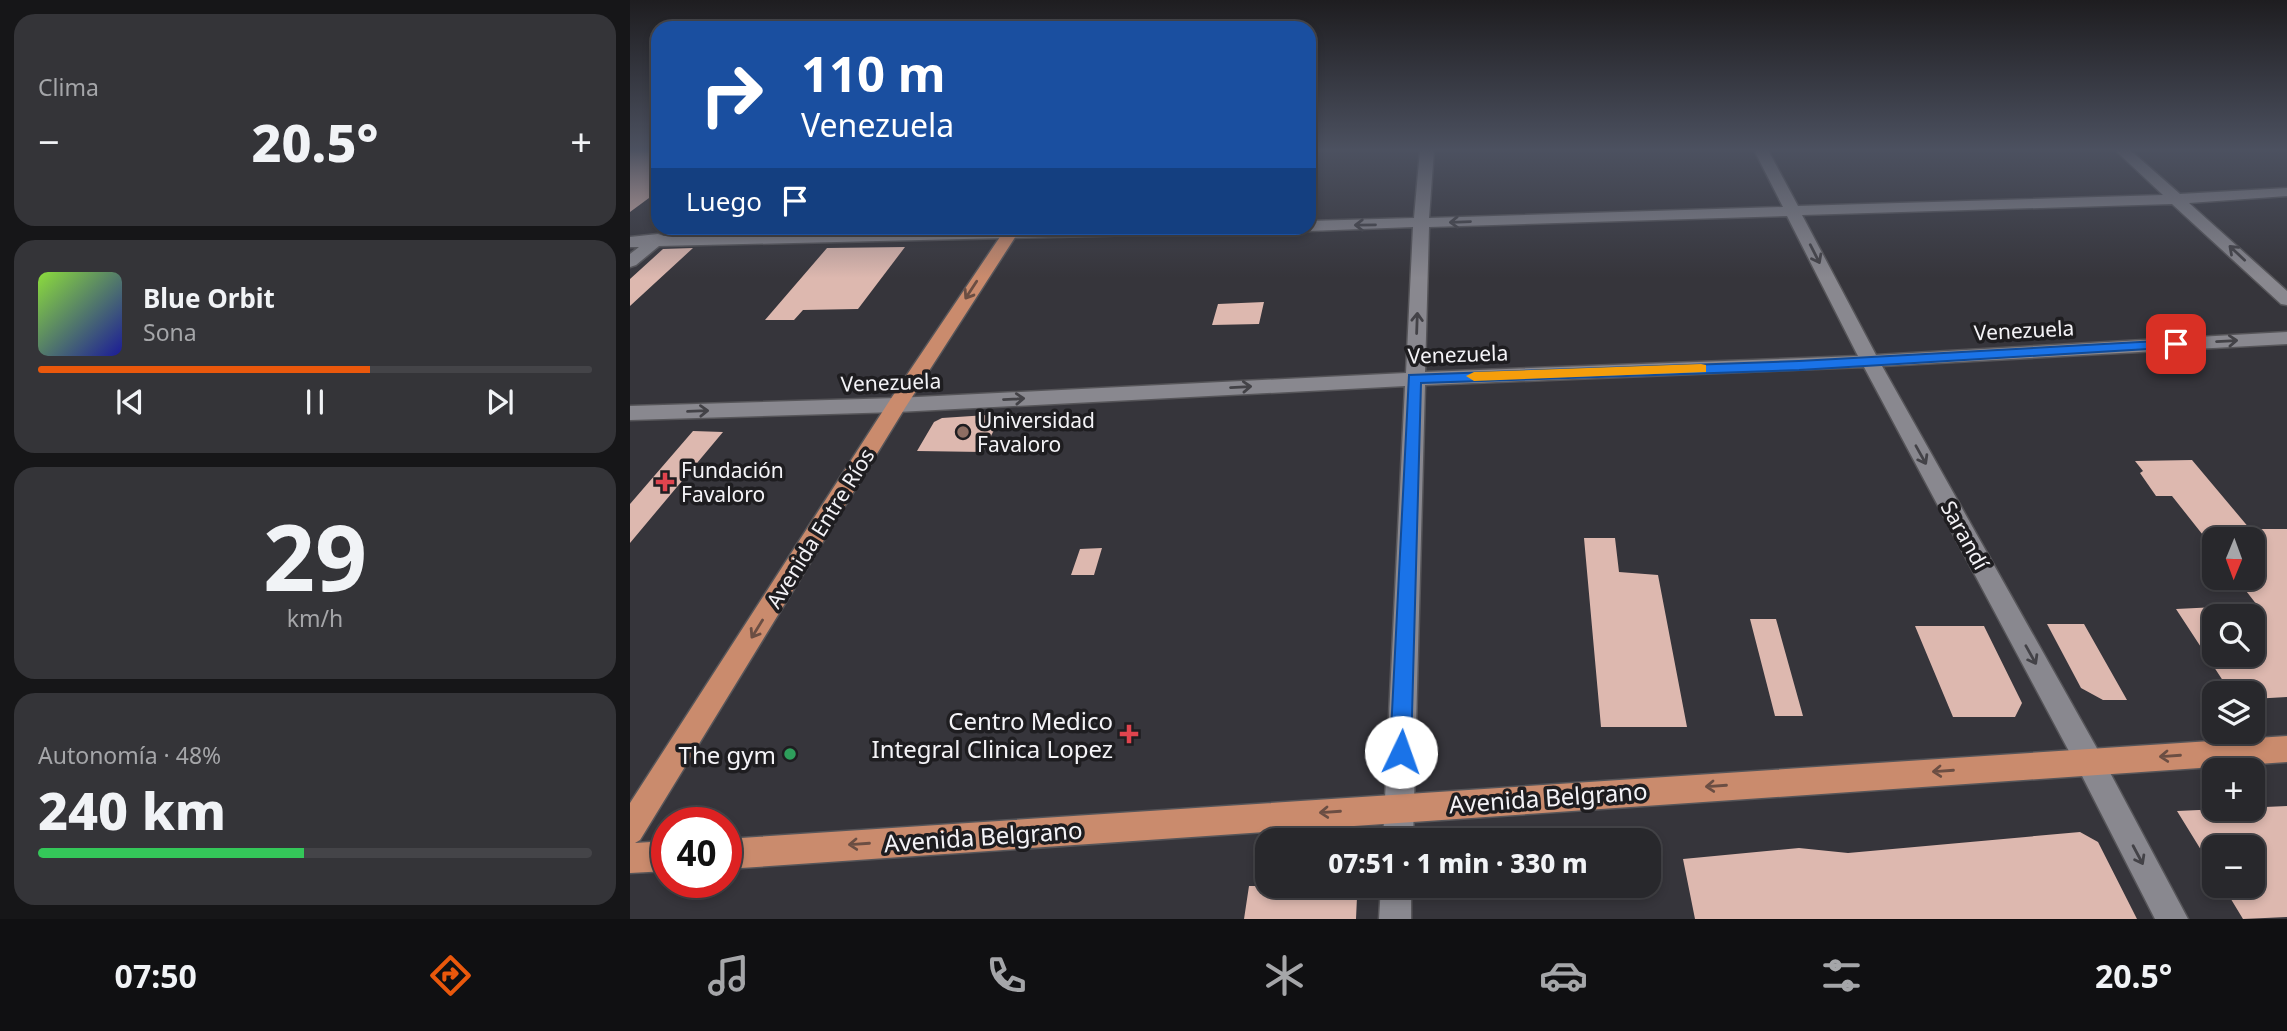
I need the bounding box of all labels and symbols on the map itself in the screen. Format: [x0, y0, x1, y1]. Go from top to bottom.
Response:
one-way arrow [1449, 215, 1472, 229]
one-way arrow [1354, 218, 1377, 231]
one-way arrow [1809, 243, 1823, 264]
one-way arrow [2229, 245, 2246, 262]
one-way arrow [964, 280, 979, 299]
one-way arrow [1410, 311, 1423, 334]
street label: Venezuela [1973, 313, 2075, 347]
pin [2146, 314, 2206, 374]
one-way arrow [2215, 335, 2238, 348]
street label: Venezuela [1407, 338, 1509, 370]
street label: Venezuela [840, 366, 942, 398]
one-way arrow [1229, 380, 1252, 393]
one-way arrow [1002, 392, 1025, 405]
one-way arrow [686, 404, 709, 417]
place label: Universidad Favaloro [977, 406, 1095, 458]
marker: Universidad Favaloro [955, 424, 971, 440]
street label: Avenida Entre Ríos [759, 443, 881, 613]
one-way arrow [1914, 445, 1928, 465]
place label: Fundación Favaloro [681, 456, 784, 508]
marker: Fundación Favaloro [655, 472, 675, 492]
street label: Sarandí [1935, 496, 1996, 575]
north arrow [2202, 527, 2264, 590]
one-way arrow [749, 619, 763, 639]
one-way arrow [2024, 644, 2038, 664]
place label: Centro Medico Integral Clinica Lopez [872, 704, 1113, 765]
position arrow [1364, 715, 1438, 789]
marker: Centro Medico Integral Clinica Lopez [1119, 724, 1139, 744]
place label: The gym [679, 738, 776, 771]
marker: The gym [782, 746, 798, 762]
one-way arrow [2159, 750, 2182, 763]
one-way arrow [1932, 765, 1955, 778]
street label: Avenida Belgrano [1448, 774, 1648, 820]
one-way arrow [1705, 780, 1728, 793]
one-way arrow [1320, 806, 1342, 819]
speed limit sign: 40 [651, 807, 742, 898]
street label: Avenida Belgrano [883, 813, 1083, 859]
one-way arrow [848, 838, 871, 851]
one-way arrow [2132, 844, 2146, 865]

